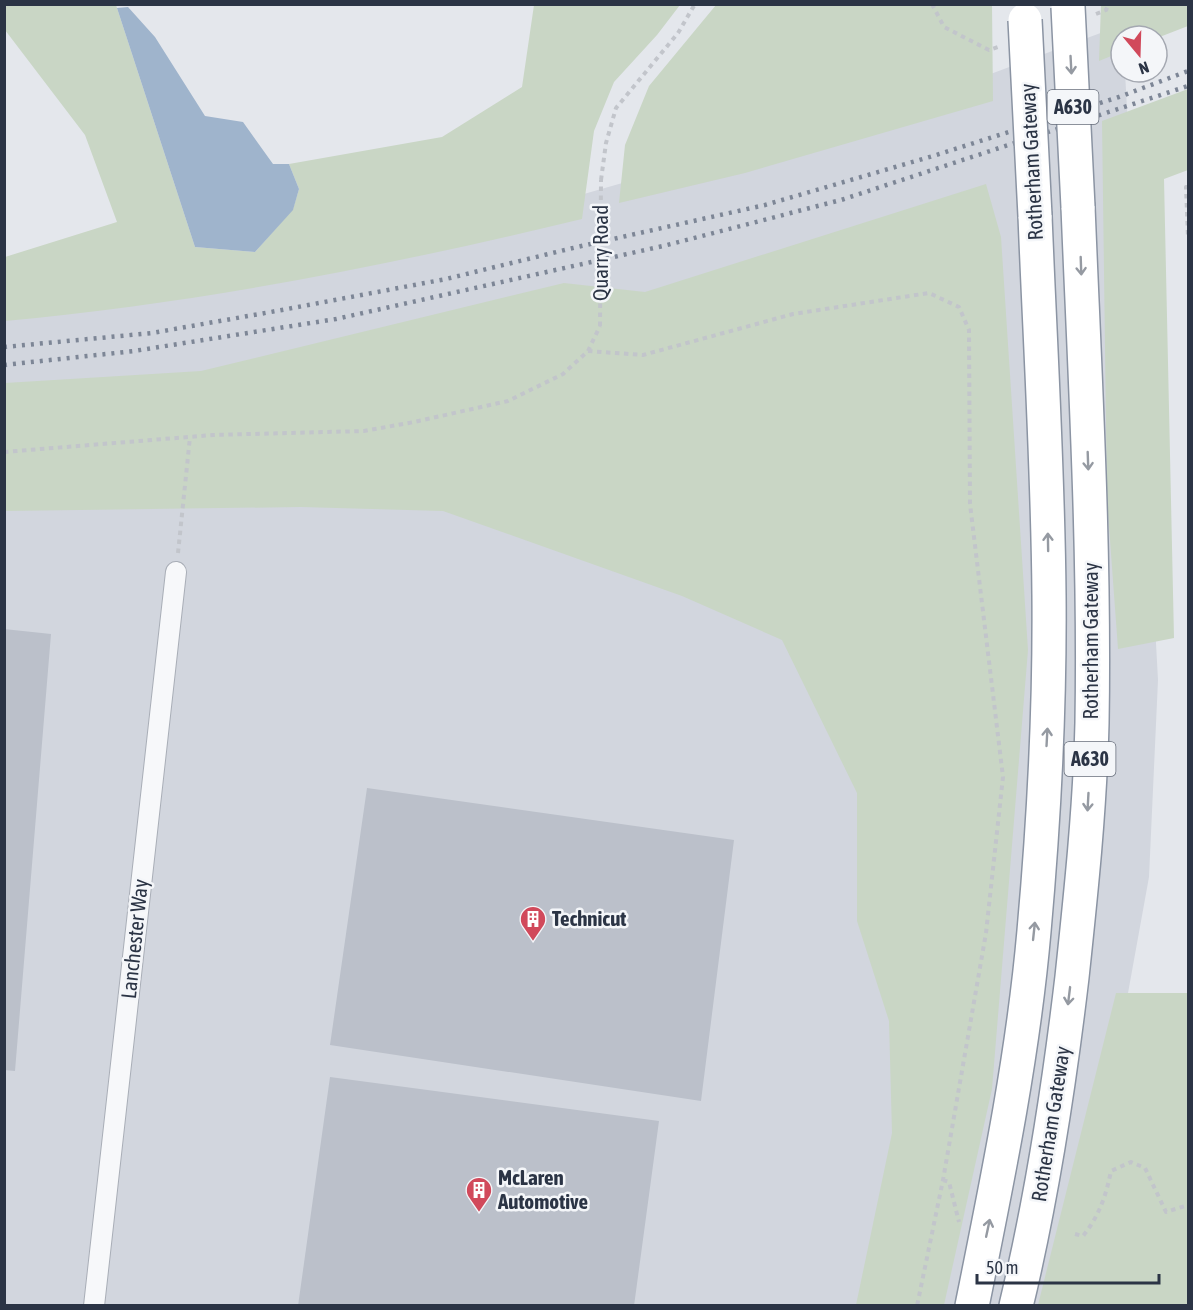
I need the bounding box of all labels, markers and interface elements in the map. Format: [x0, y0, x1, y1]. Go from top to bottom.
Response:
north arrow [1109, 24, 1169, 84]
one-way arrow [1065, 55, 1076, 74]
text: N [1136, 58, 1151, 78]
street label: Rotherham Gateway [1015, 83, 1047, 241]
road number: A630 [1048, 90, 1098, 124]
street label: Quarry Road [588, 205, 612, 301]
one-way arrow [1075, 255, 1086, 275]
one-way arrow [1083, 450, 1094, 470]
one-way arrow [1042, 532, 1053, 552]
street label: Rotherham Gateway [1078, 562, 1102, 720]
one-way arrow [1041, 727, 1052, 747]
road number: A630 [1064, 742, 1116, 776]
one-way arrow [1082, 792, 1093, 812]
street label: Lanchester Way [116, 877, 152, 1000]
building icon: Technicut [518, 904, 548, 942]
place label: Technicut [552, 906, 626, 930]
one-way arrow [1029, 922, 1040, 942]
one-way arrow [1064, 986, 1075, 1006]
street label: Rotherham Gateway [1026, 1044, 1074, 1203]
place label: McLaren Automotive [497, 1165, 588, 1213]
building icon: McLaren Automotive [464, 1175, 494, 1213]
one-way arrow [983, 1218, 994, 1238]
scale bar [977, 1247, 1158, 1285]
text: 50 m [986, 1257, 1018, 1278]

